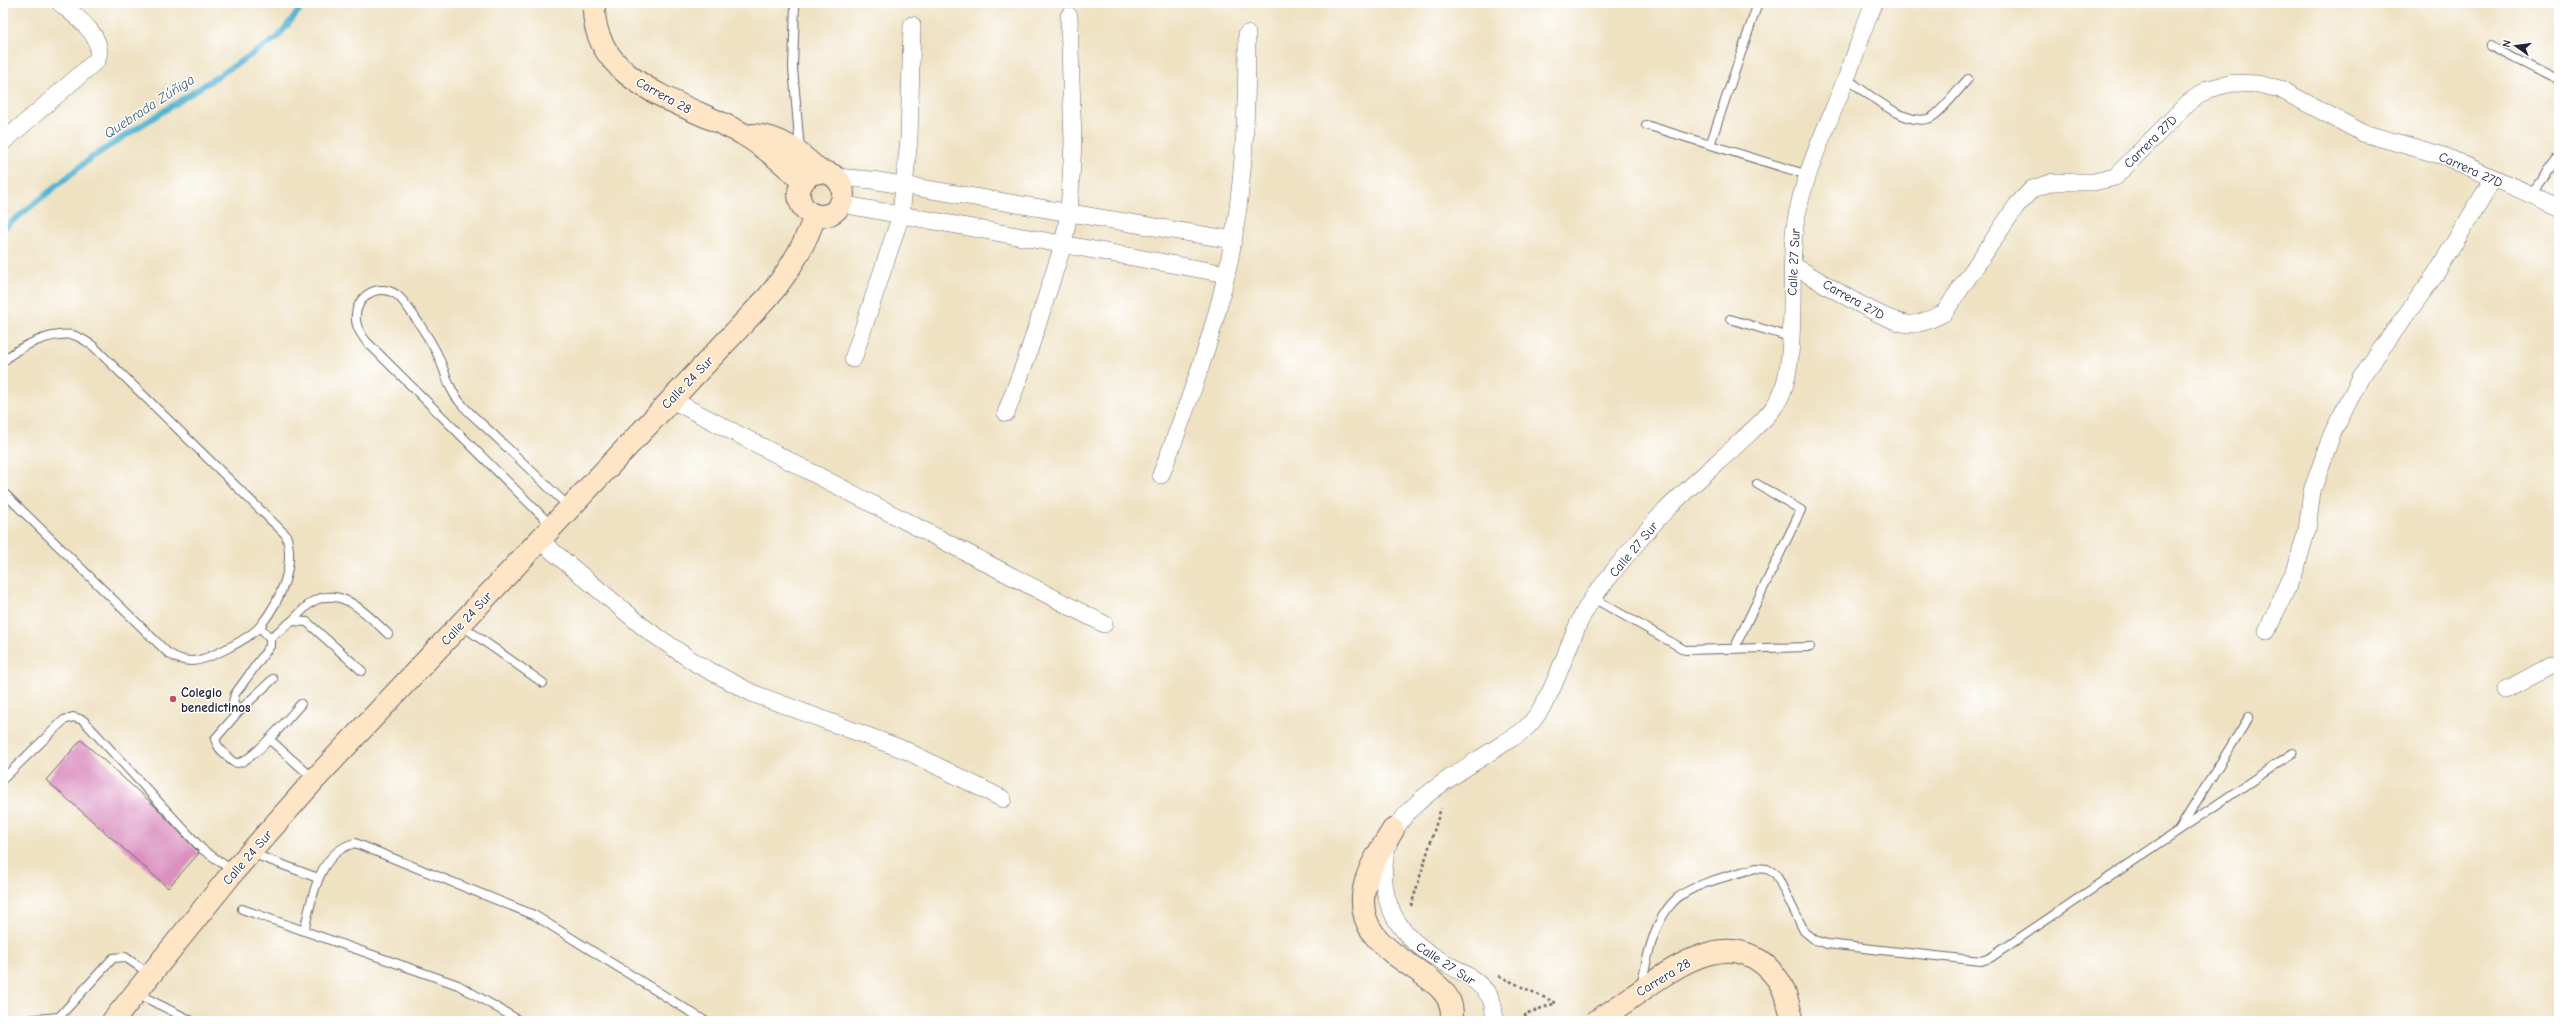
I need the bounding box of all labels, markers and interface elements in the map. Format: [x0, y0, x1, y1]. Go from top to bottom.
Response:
north arrow [2496, 26, 2536, 66]
text: N [2500, 39, 2514, 49]
water label: Quebrada Zúñiga [101, 71, 198, 142]
street label: Carrera 28 [634, 74, 694, 117]
street label: Carrera 27D [2121, 112, 2180, 171]
street label: Carrera 27D [2437, 149, 2505, 190]
street label: Calle 27 Sur [1784, 227, 1803, 296]
street label: Carrera 27D [1820, 276, 1887, 323]
street label: Calle 24 Sur [658, 352, 717, 412]
street label: Calle 27 Sur [1606, 518, 1661, 580]
street label: Calle 24 Sur [438, 588, 495, 648]
place label: Colegio benedictinos [181, 685, 251, 715]
marker: Colegio benedictinos [168, 694, 178, 704]
street label: Calle 24 Sur [220, 826, 276, 888]
street label: Calle 27 Sur [1413, 939, 1479, 989]
street label: Carrera 28 [1633, 955, 1693, 1000]

